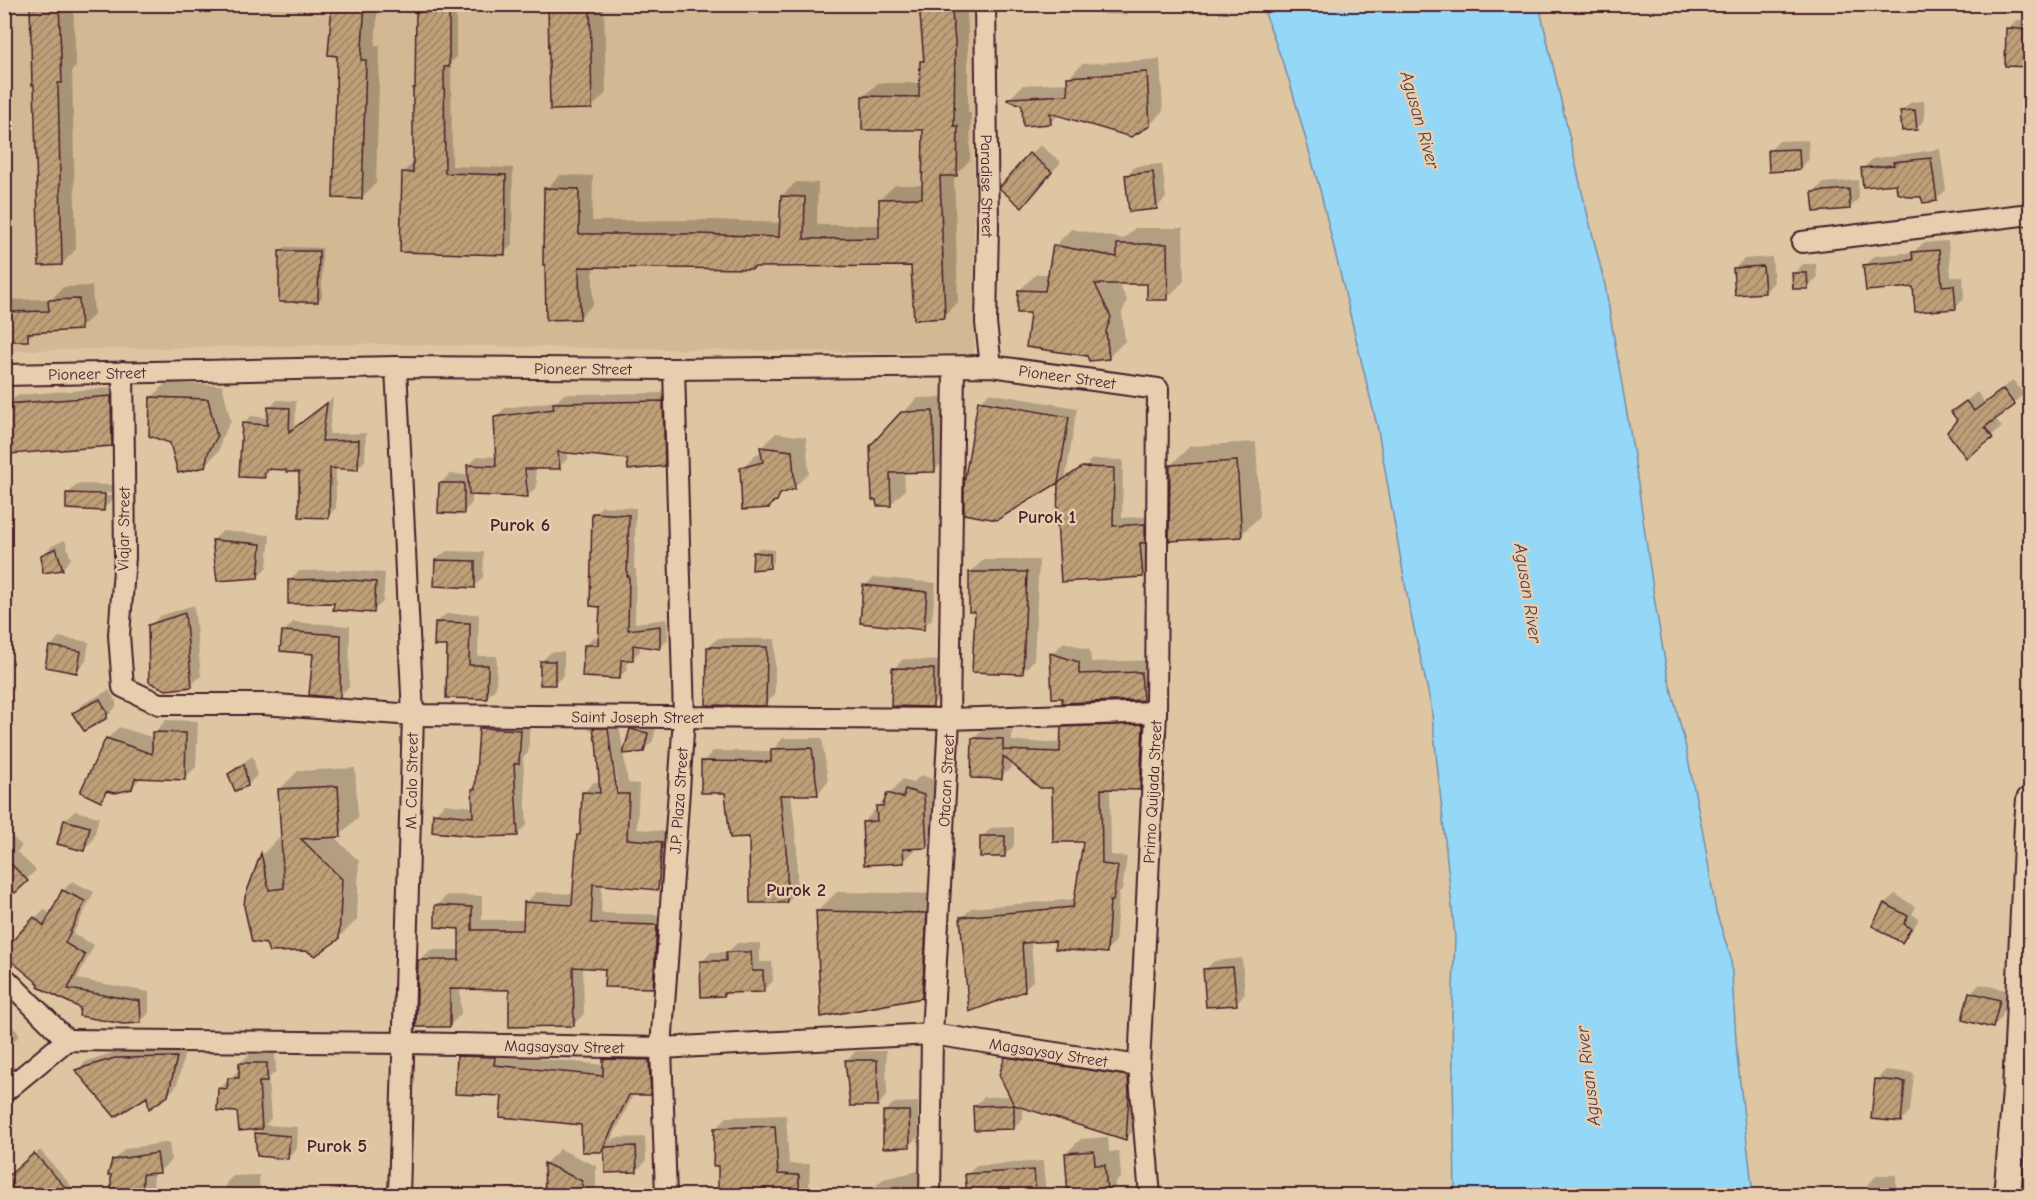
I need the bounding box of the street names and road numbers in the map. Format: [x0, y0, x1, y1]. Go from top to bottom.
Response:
street label: Paradise Street [977, 134, 996, 238]
street label: Pioneer Street [534, 360, 632, 379]
street label: Pioneer Street [1017, 362, 1117, 393]
street label: Pioneer Street [48, 364, 147, 384]
street label: Viajar Street [114, 486, 134, 571]
street label: Saint Joseph Street [571, 708, 704, 727]
street label: Primo Quijada Street [1140, 720, 1166, 864]
street label: M. Calo Street [402, 732, 422, 829]
street label: Otacan Street [935, 733, 958, 827]
street label: J.P. Plaza Street [667, 747, 692, 855]
street label: Magsaysay Street [988, 1035, 1109, 1071]
street label: Magsaysay Street [504, 1037, 625, 1057]

